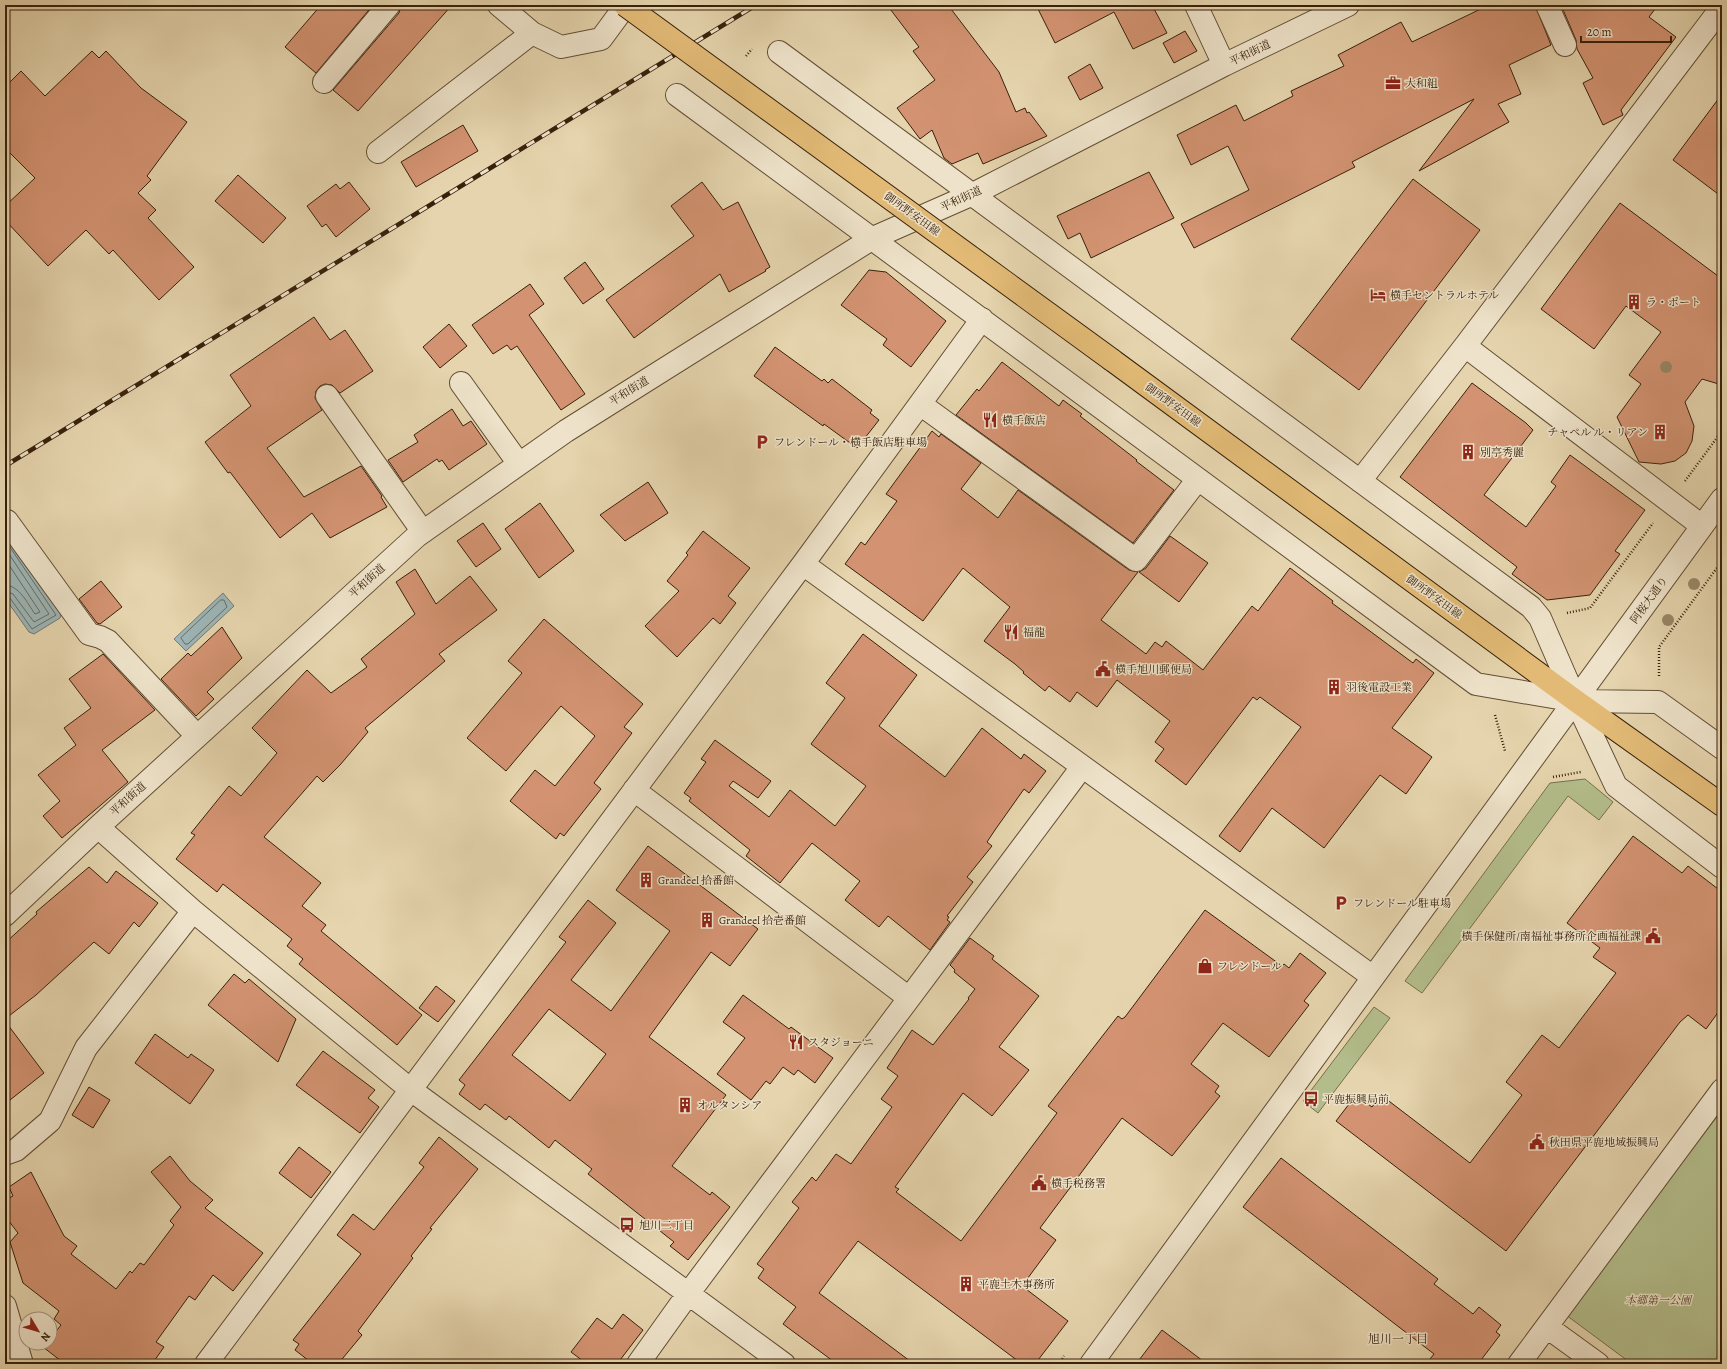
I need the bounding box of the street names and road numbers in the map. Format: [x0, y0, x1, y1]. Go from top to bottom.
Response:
street label: 平和街道 [1227, 37, 1273, 69]
street label: 平和街道 [938, 183, 984, 215]
street label: 御所野安田線 [881, 189, 943, 239]
street label: 平和街道 [606, 373, 652, 409]
street label: 御所野安田線 [1142, 380, 1204, 430]
street label: 平和街道 [346, 561, 388, 601]
street label: 御所野安田線 [1403, 572, 1465, 622]
street label: 阿桜大通り [1627, 573, 1671, 627]
street label: 平和街道 [107, 779, 149, 819]

